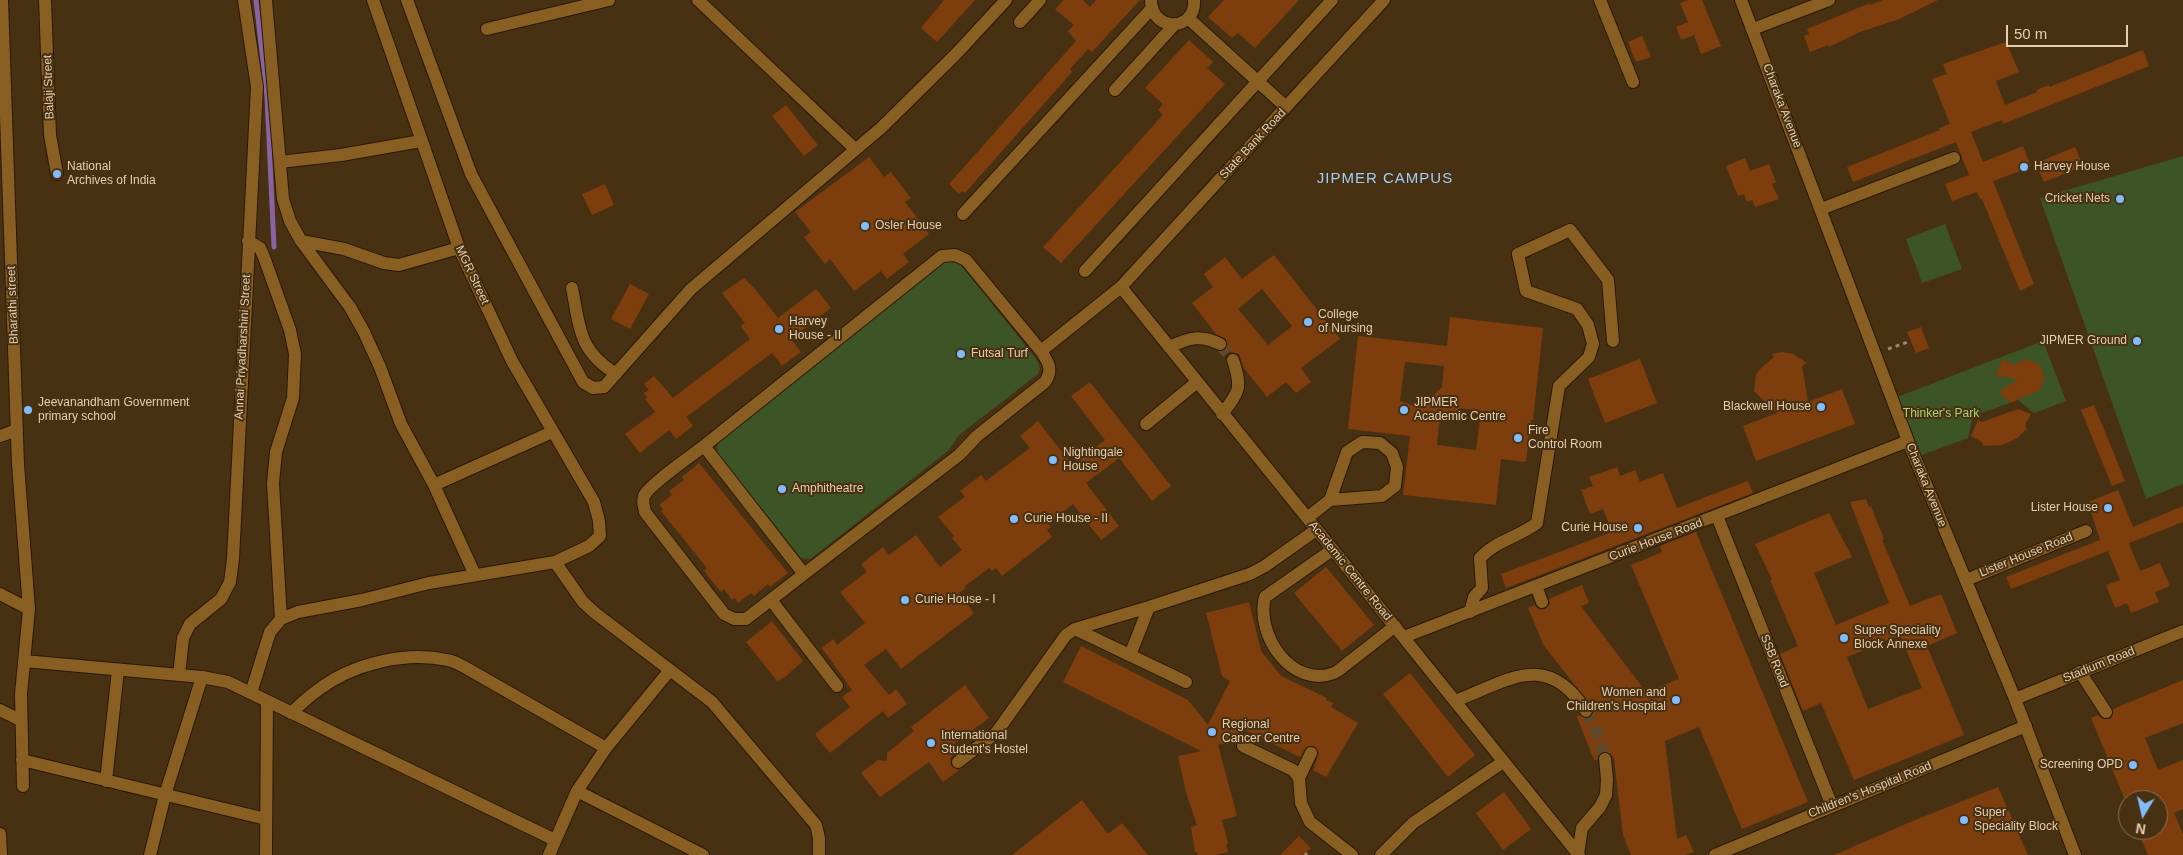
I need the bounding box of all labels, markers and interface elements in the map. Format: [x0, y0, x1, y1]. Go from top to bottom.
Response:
scale bar [2008, 15, 2130, 47]
text: 50 m [2014, 25, 2047, 42]
street label: Balaji Street [41, 54, 57, 120]
street label: Charaka Avenue [1759, 62, 1805, 150]
street label: State Bank Road [1217, 106, 1289, 182]
place label: National Archives of India [67, 160, 156, 188]
place label: Harvey House [2034, 160, 2110, 174]
marker: Harvey House [2018, 161, 2030, 173]
marker: National Archives of India [51, 168, 63, 180]
district label: JIPMER CAMPUS [1315, 170, 1455, 188]
place label: Cricket Nets [2045, 192, 2110, 206]
marker: Cricket Nets [2114, 193, 2126, 205]
place label: Osler House [875, 219, 942, 233]
marker: Osler House [859, 220, 871, 232]
street label: MGR Street [452, 243, 492, 307]
street label: Bharathi street [4, 266, 22, 344]
street label: Annai Priyadharshini Street [232, 274, 254, 420]
place label: College of Nursing [1318, 308, 1373, 336]
place label: Harvey House - II [789, 315, 841, 343]
marker: College of Nursing [1302, 316, 1314, 328]
marker: Harvey House - II [773, 323, 785, 335]
place label: JIPMER Ground [2040, 334, 2127, 348]
marker: JIPMER Ground [2131, 335, 2143, 347]
place label: Futsal Turf [971, 347, 1028, 361]
marker: Futsal Turf [955, 348, 967, 360]
place label: Jeevanandham Government primary school [38, 396, 189, 424]
place label: JIPMER Academic Centre [1414, 396, 1506, 424]
place label: Blackwell House [1723, 400, 1811, 414]
marker: Blackwell House [1815, 401, 1827, 413]
marker: Jeevanandham Government primary school [22, 404, 34, 416]
marker: JIPMER Academic Centre [1398, 404, 1410, 416]
park label: Thinker's Park [1903, 407, 1979, 421]
place label: Fire Control Room [1528, 424, 1602, 452]
marker: Fire Control Room [1512, 432, 1524, 444]
street label: Charaka Avenue [1903, 441, 1949, 529]
place label: Nightingale House [1063, 446, 1123, 474]
marker: Nightingale House [1047, 454, 1059, 466]
place label: Amphitheatre [792, 482, 863, 496]
marker: Amphitheatre [776, 483, 788, 495]
place label: Lister House [2031, 501, 2098, 515]
marker: Lister House [2102, 502, 2114, 514]
place label: Curie House - II [1024, 512, 1108, 526]
marker: Curie House - II [1008, 513, 1020, 525]
street label: Curie House Road [1607, 516, 1705, 564]
street label: Academic Centre Road [1305, 518, 1395, 624]
place label: Curie House [1561, 521, 1628, 535]
marker: Curie House [1632, 522, 1644, 534]
street label: Lister House Road [1977, 530, 2075, 580]
place label: Curie House - I [915, 593, 996, 607]
marker: Curie House - I [899, 594, 911, 606]
place label: Super Speciality Block Annexe [1854, 624, 1941, 652]
street label: SSB Road [1757, 632, 1791, 690]
marker: Super Speciality Block Annexe [1838, 632, 1850, 644]
street label: Stadium Road [2061, 644, 2137, 686]
place label: Women and Children's Hospital [1566, 686, 1666, 714]
marker: Women and Children's Hospital [1670, 694, 1682, 706]
place label: Regional Cancer Centre [1222, 718, 1300, 746]
marker: Regional Cancer Centre [1206, 726, 1218, 738]
place label: International Student's Hostel [941, 729, 1028, 757]
marker: International Student's Hostel [925, 737, 937, 749]
place label: Screening OPD [2040, 758, 2123, 772]
street label: Children's Hospital Road [1806, 759, 1934, 821]
marker: Screening OPD [2127, 759, 2139, 771]
north arrow [2118, 790, 2168, 840]
place label: Super Speciality Block [1974, 806, 2058, 834]
marker: Super Speciality Block [1958, 814, 1970, 826]
text: N [2135, 820, 2147, 838]

